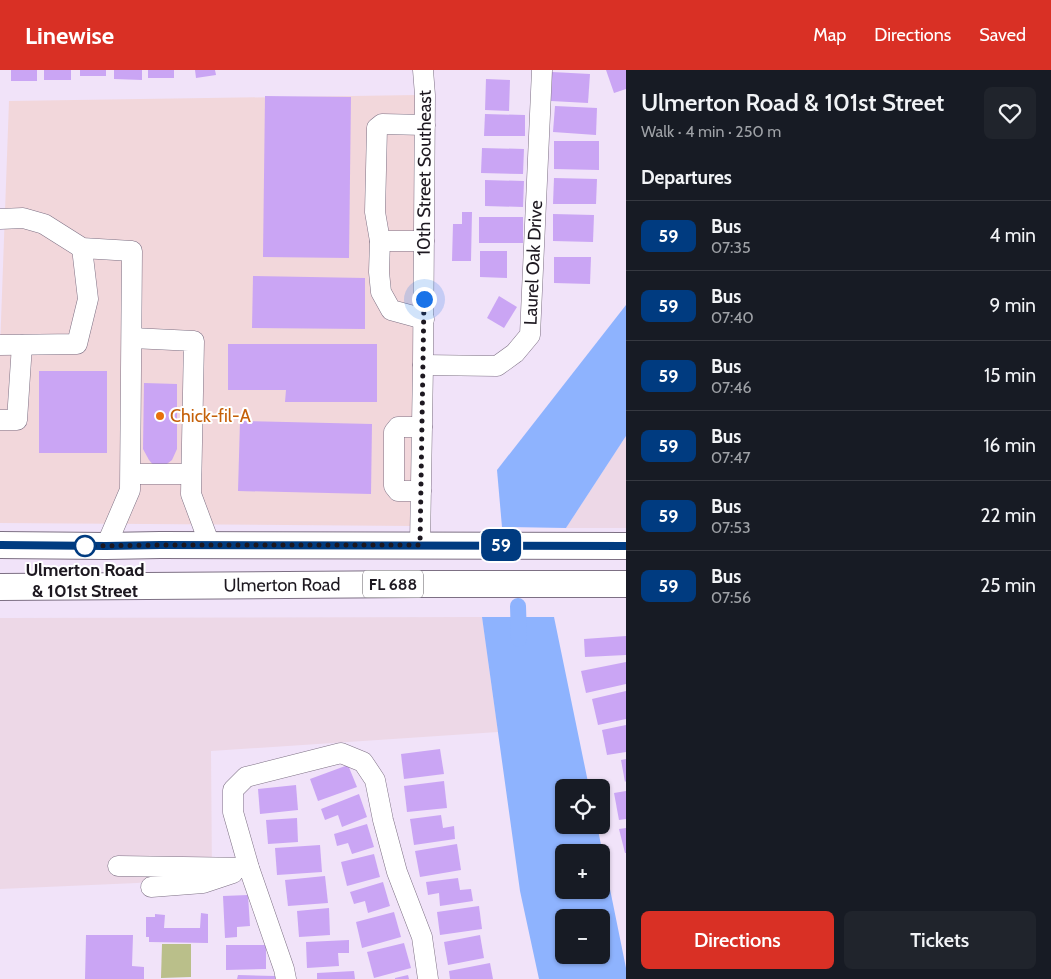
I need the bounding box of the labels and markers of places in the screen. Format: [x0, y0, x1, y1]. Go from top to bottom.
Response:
place label: Chick-fil-A [170, 405, 251, 427]
marker: Chick-fil-A [154, 410, 166, 422]
marker: Ulmerton Road & 101st Street [74, 535, 96, 557]
place label: Ulmerton Road & 101st Street [25, 559, 145, 602]

